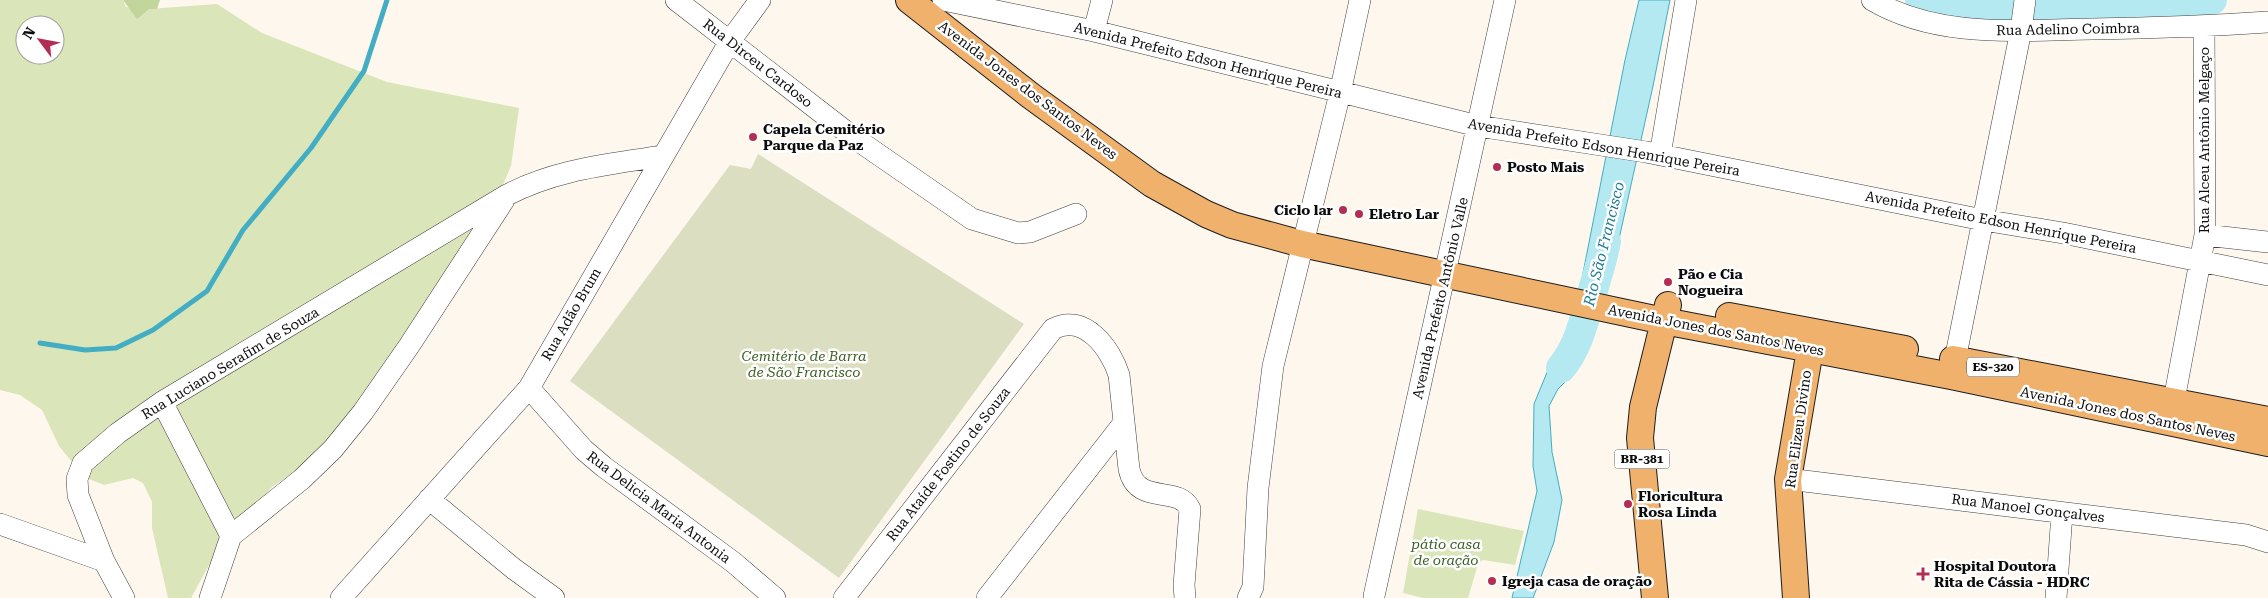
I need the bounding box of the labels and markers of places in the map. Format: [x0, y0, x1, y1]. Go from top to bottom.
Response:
place label: Capela Cemitério Parque da Paz [763, 121, 885, 153]
marker: Capela Cemitério Parque da Paz [747, 131, 759, 143]
place label: Posto Mais [1507, 159, 1584, 175]
marker: Posto Mais [1491, 161, 1503, 173]
place label: Ciclo lar [1274, 202, 1334, 218]
marker: Ciclo lar [1337, 204, 1349, 216]
place label: Eletro Lar [1369, 206, 1440, 222]
marker: Eletro Lar [1353, 208, 1365, 220]
place label: Pão e Cia Nogueira [1678, 266, 1744, 298]
marker: Pão e Cia Nogueira [1662, 276, 1674, 288]
place label: Floricultura Rosa Linda [1638, 488, 1724, 520]
marker: Floricultura Rosa Linda [1622, 498, 1634, 510]
place label: Hospital Doutora Rita de Cássia - HDRC [1934, 558, 2090, 590]
marker: Hospital Doutora Rita de Cássia - HDRC [1916, 567, 1930, 581]
place label: Igreja casa de oração [1502, 573, 1652, 589]
marker: Igreja casa de oração [1486, 575, 1498, 587]

